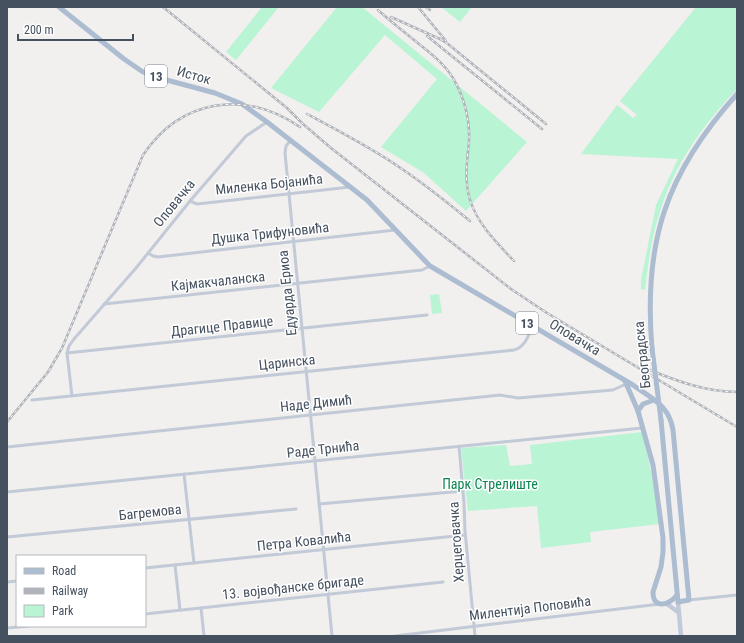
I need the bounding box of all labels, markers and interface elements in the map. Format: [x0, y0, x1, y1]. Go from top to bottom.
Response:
scale bar [18, 16, 133, 42]
text: 200 m [24, 23, 54, 37]
street label: Исток [175, 63, 213, 88]
road number: 13 [145, 65, 167, 87]
street label: Миленка Бојанића [215, 170, 323, 198]
street label: Оповачка [150, 176, 198, 230]
street label: Душка Трифуновића [210, 219, 330, 247]
street label: Едуарда Ериоа [275, 249, 299, 337]
street label: Кајмакчаланска [170, 268, 266, 294]
road number: 13 [516, 312, 538, 334]
street label: Драгице Правице [170, 313, 274, 339]
street label: Оповачка [547, 316, 603, 358]
street label: Београдска [631, 321, 653, 389]
street label: Царинска [258, 351, 316, 373]
street label: Наде Димић [279, 391, 353, 415]
street label: Раде Трнића [286, 437, 360, 461]
park label: Парк Стрелиште [442, 476, 538, 492]
street label: Багремова [118, 501, 182, 523]
street label: Херцеговачка [445, 501, 467, 583]
street label: Петра Ковалића [256, 528, 352, 554]
legend [16, 555, 146, 627]
text: Road [52, 564, 76, 578]
street label: 13. војвођанске бригаде [221, 572, 365, 602]
text: Railway [52, 584, 88, 598]
street label: Милентија Поповића [468, 593, 592, 623]
text: Park [52, 604, 74, 618]

